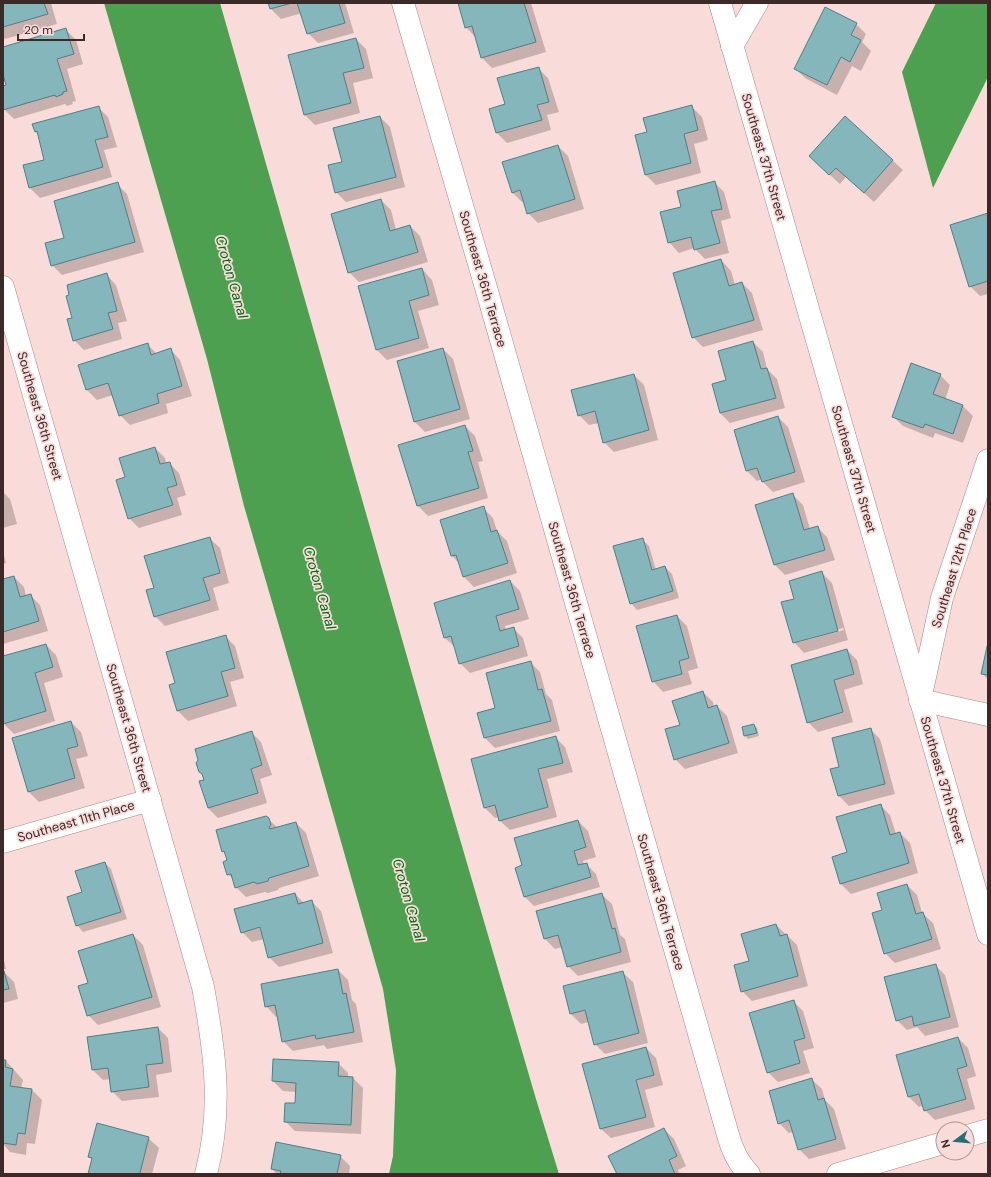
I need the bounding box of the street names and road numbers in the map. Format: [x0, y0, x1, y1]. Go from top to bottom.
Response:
street label: Southeast 37th Street [738, 91, 790, 223]
street label: Southeast 36th Terrace [455, 209, 511, 349]
street label: Southeast 36th Street [13, 350, 67, 482]
street label: Southeast 37th Street [828, 403, 880, 535]
street label: Southeast 12th Place [928, 506, 980, 630]
street label: Southeast 36th Terrace [544, 520, 600, 660]
street label: Southeast 36th Street [102, 662, 156, 794]
street label: Southeast 37th Street [917, 714, 969, 846]
street label: Southeast 11th Place [16, 796, 136, 846]
street label: Southeast 36th Terrace [633, 832, 689, 972]

